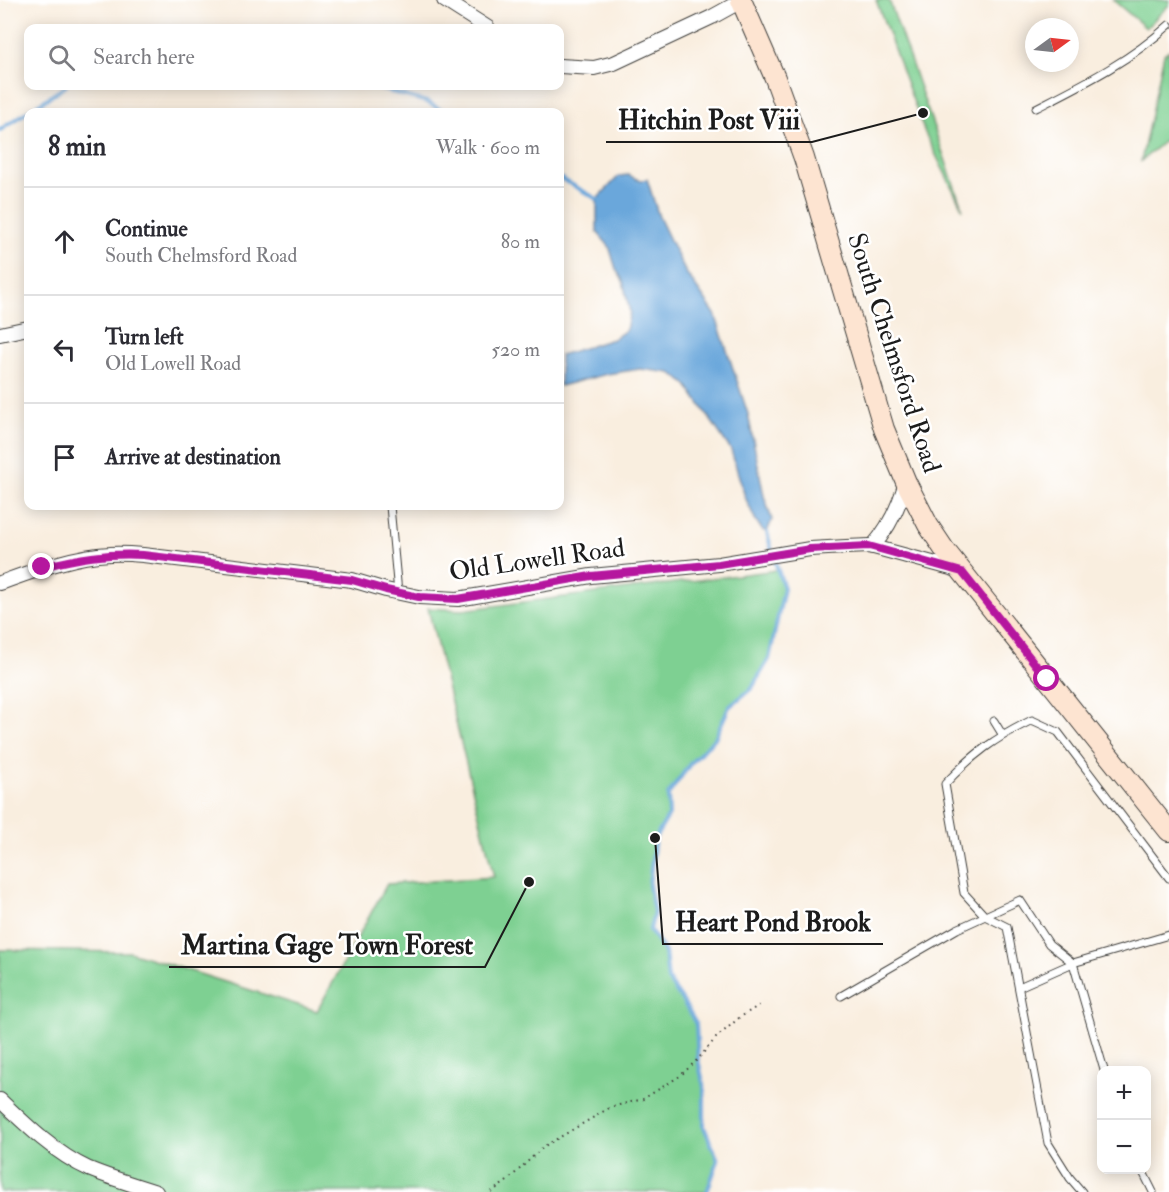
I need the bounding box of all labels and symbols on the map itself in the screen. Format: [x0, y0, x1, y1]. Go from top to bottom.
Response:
north arrow [1025, 18, 1079, 72]
callout: Hitchin Post Viii [606, 97, 812, 142]
text: Hitchin Post Viii [618, 104, 800, 137]
street label: South Chelmsford Road [840, 229, 948, 477]
street label: Old Lowell Road [447, 532, 627, 588]
route end [28, 553, 54, 579]
route start [1033, 665, 1059, 691]
callout: Heart Pond Brook [663, 899, 883, 944]
text: Heart Pond Brook [675, 906, 872, 939]
callout: Martina Gage Town Forest [169, 922, 485, 967]
text: Martina Gage Town Forest [180, 929, 473, 963]

